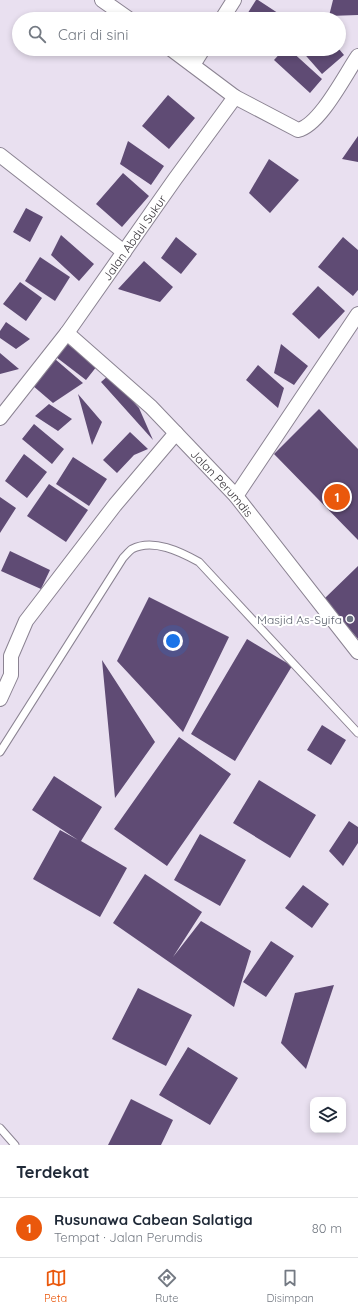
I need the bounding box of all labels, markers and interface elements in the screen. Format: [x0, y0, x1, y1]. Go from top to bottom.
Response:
search box [12, 12, 346, 56]
icon: search [26, 23, 48, 45]
text: Cari di sini [58, 25, 129, 44]
street label: Jalan Abdul Sukur [99, 191, 169, 283]
street label: Jalan Perumdis [188, 446, 257, 520]
pin: 1 [324, 482, 350, 512]
place label: Masjid As-Syifa [257, 612, 342, 627]
marker: Masjid As-Syifa [345, 614, 355, 624]
your location [163, 631, 183, 651]
map controls [310, 1097, 346, 1133]
button: layers [310, 1097, 346, 1133]
text: Terdekat [16, 1161, 90, 1182]
text: Rusunawa Cabean Salatiga [54, 1210, 253, 1229]
text: 1 [26, 1220, 32, 1236]
text: 80 m [312, 1220, 342, 1236]
text: Tempat · Jalan Perumdis [54, 1229, 203, 1245]
tab: Peta [44, 1267, 67, 1305]
tab: Rute [155, 1267, 178, 1305]
tab: Disimpan [266, 1267, 314, 1305]

